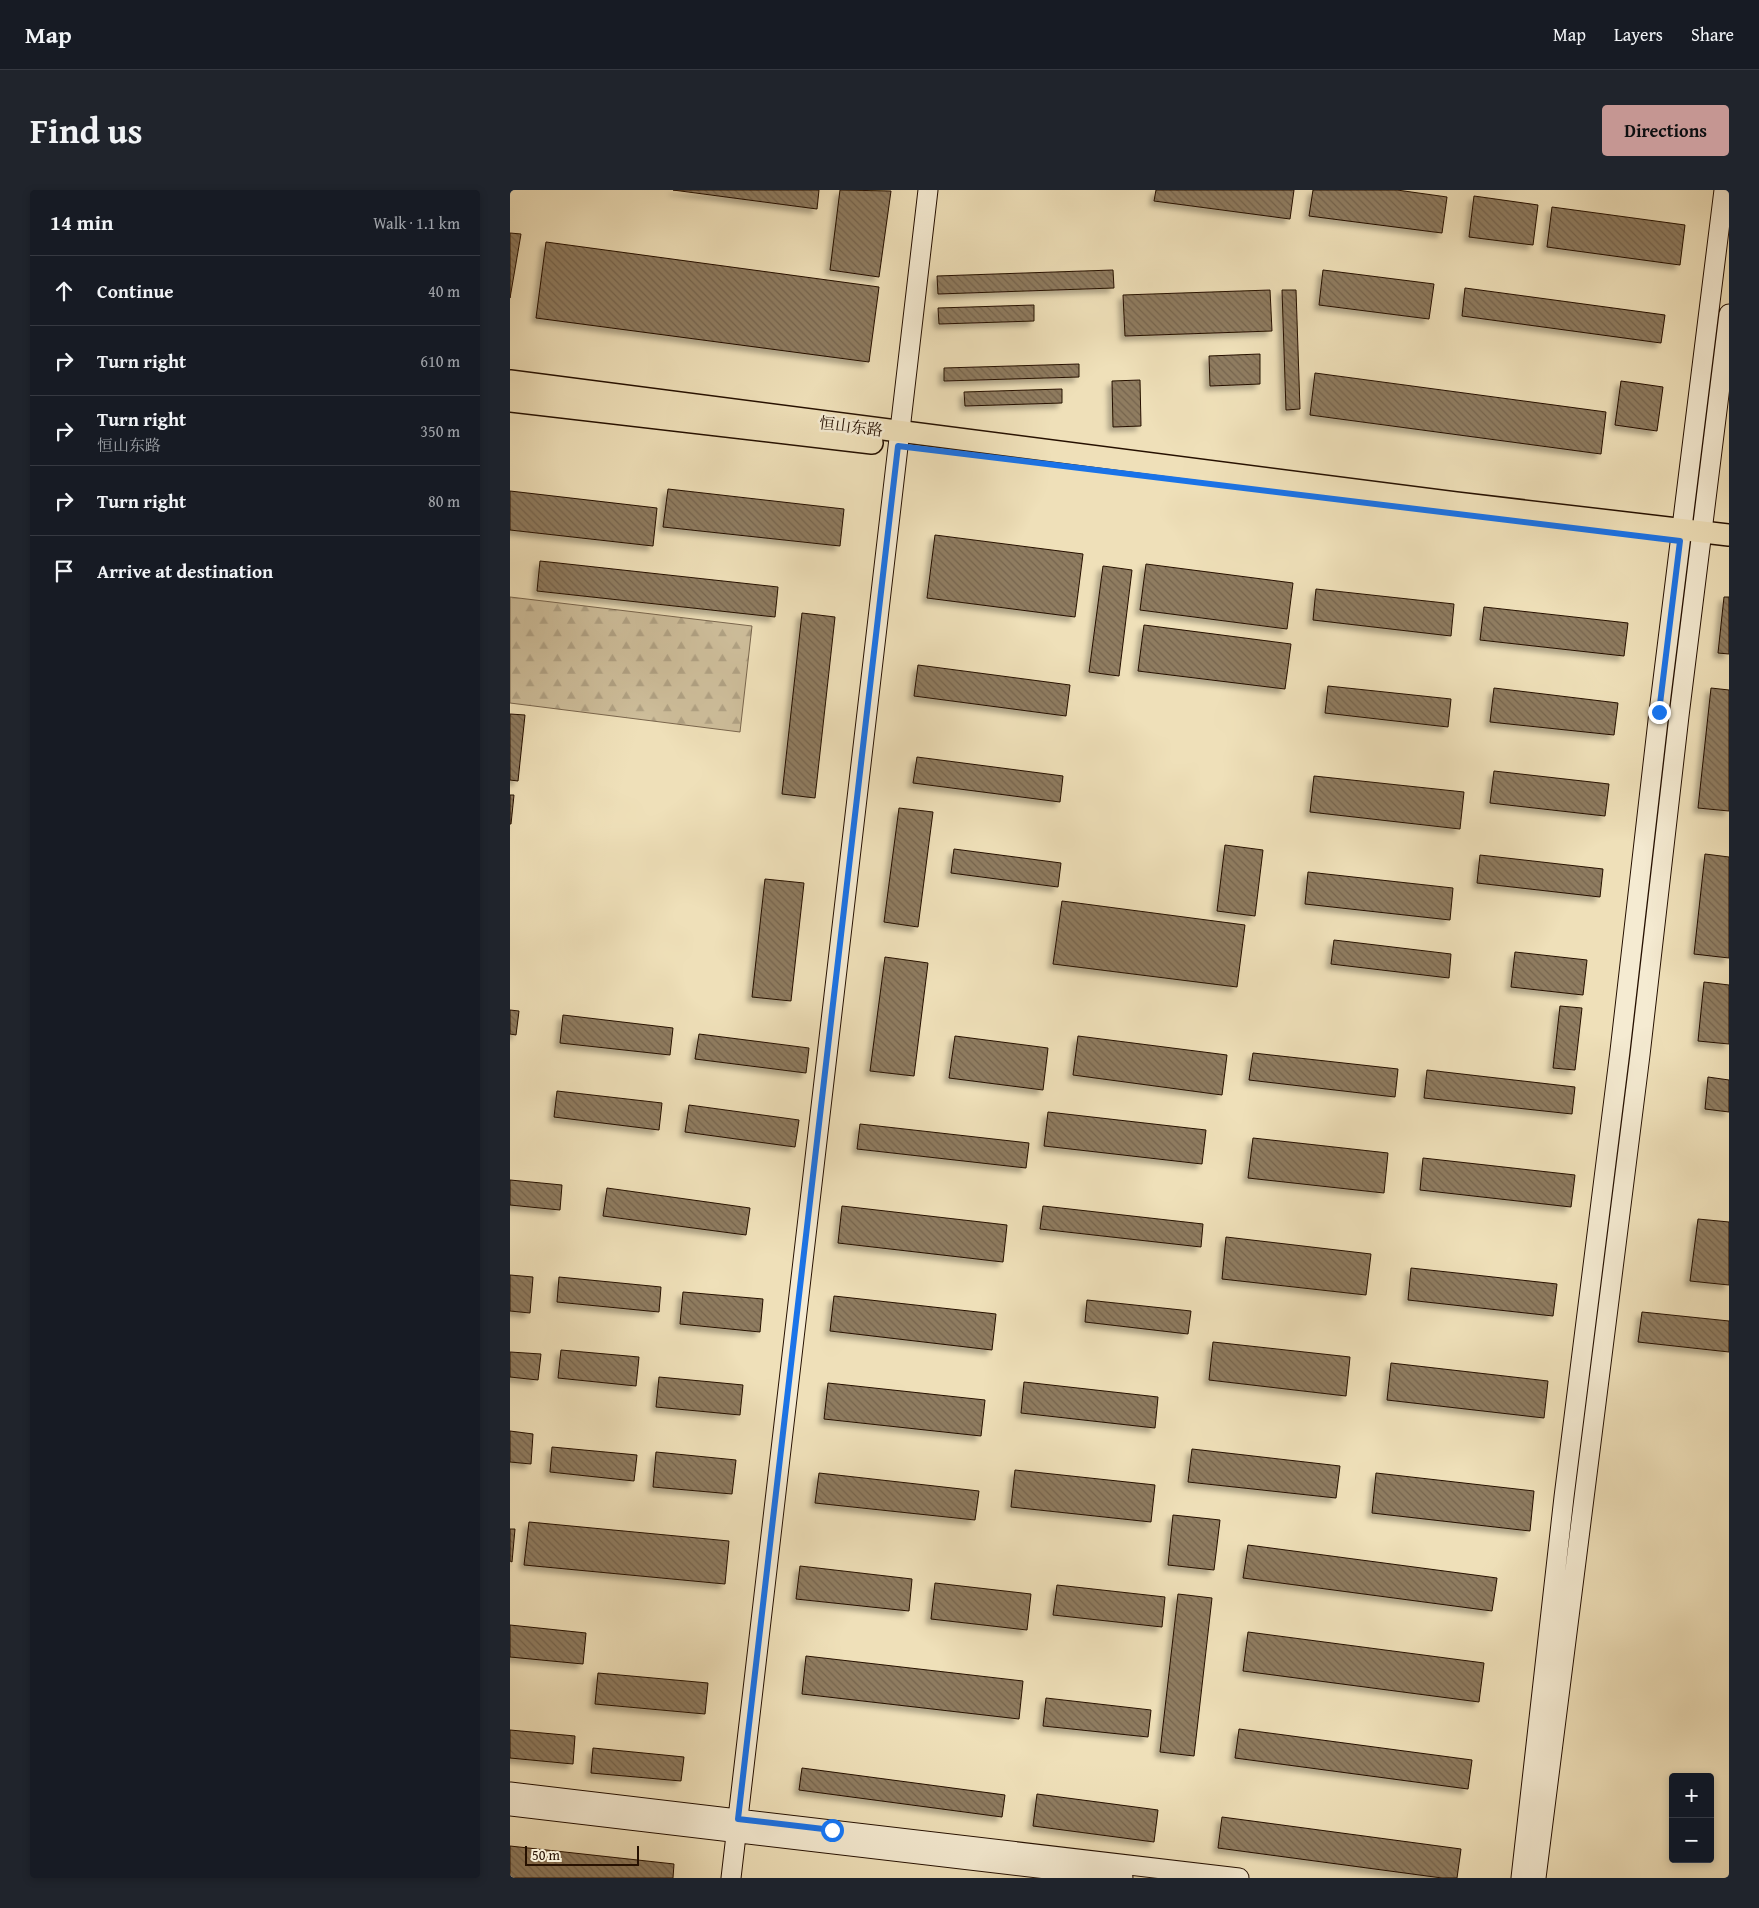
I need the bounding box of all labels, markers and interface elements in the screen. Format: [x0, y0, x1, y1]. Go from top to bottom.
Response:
text: Map [25, 17, 72, 52]
text: Map [1553, 21, 1586, 48]
text: Layers [1614, 21, 1663, 48]
text: Share [1691, 21, 1734, 48]
text: Find us [30, 105, 143, 156]
button: Directions [1602, 105, 1729, 156]
text: 14 min [50, 207, 113, 238]
text: Walk · 1.1 km [373, 211, 460, 235]
icon: ahead [50, 277, 78, 305]
text: Continue [97, 277, 174, 305]
text: 40 m [428, 279, 460, 303]
icon: right [50, 347, 78, 375]
text: Turn right [97, 347, 186, 375]
text: 610 m [420, 349, 460, 373]
text: Turn right [97, 405, 186, 433]
street label: 恒山东路 [818, 410, 884, 442]
icon: right [50, 417, 78, 445]
text: 350 m [420, 419, 460, 443]
text: 恒山东路 [97, 433, 161, 457]
icon: right [50, 487, 78, 515]
text: Turn right [97, 487, 186, 515]
text: 80 m [428, 489, 460, 513]
icon: arrive [50, 557, 78, 585]
text: Arrive at destination [97, 557, 273, 585]
route end [1648, 701, 1671, 724]
map controls [1669, 1773, 1714, 1863]
button: + [1669, 1773, 1714, 1818]
button: − [1669, 1818, 1714, 1863]
route start [821, 1819, 844, 1842]
scale bar [525, 1843, 639, 1866]
text: 50 m [532, 1845, 560, 1865]

